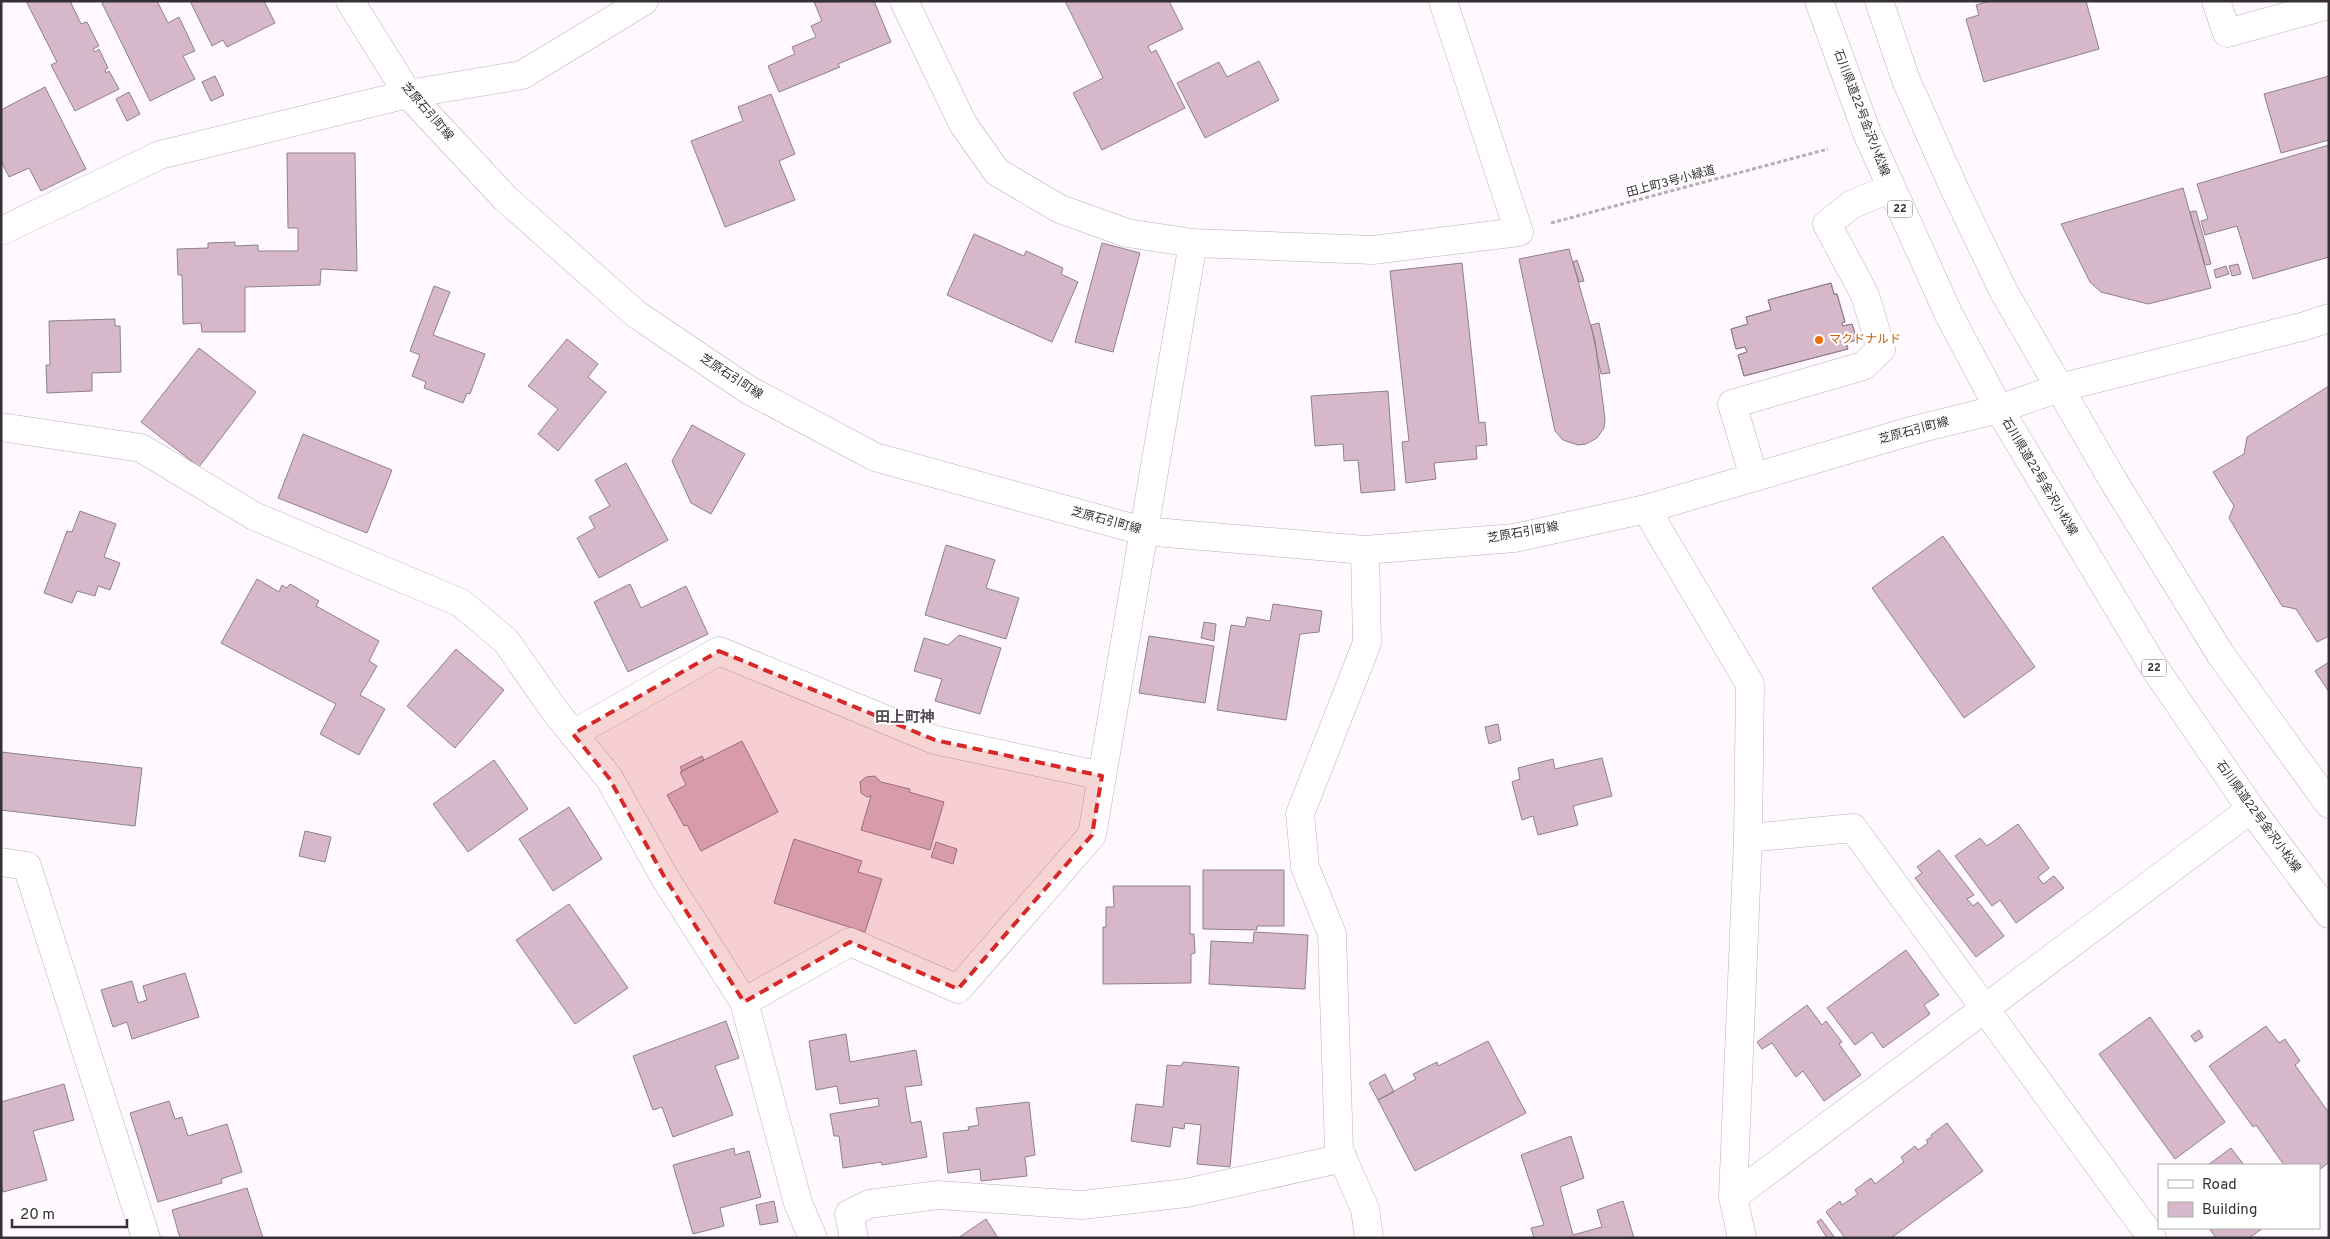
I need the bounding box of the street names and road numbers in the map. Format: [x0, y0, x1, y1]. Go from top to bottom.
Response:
street label: 石川県道22号金沢小松線 [1829, 47, 1893, 179]
street label: 芝原石引町線 [397, 80, 457, 144]
street label: 田上町3号小緑道 [1625, 162, 1717, 202]
road number: 22 [1888, 200, 1912, 218]
street label: 芝原石引町線 [696, 351, 766, 403]
street label: 芝原石引町線 [1877, 414, 1951, 448]
street label: 石川県道22号金沢小松線 [1997, 415, 2081, 539]
street label: 芝原石引町線 [1069, 504, 1143, 538]
street label: 芝原石引町線 [1486, 519, 1560, 547]
road number: 22 [2142, 660, 2166, 676]
street label: 石川県道22号金沢小松線 [2212, 758, 2304, 876]

